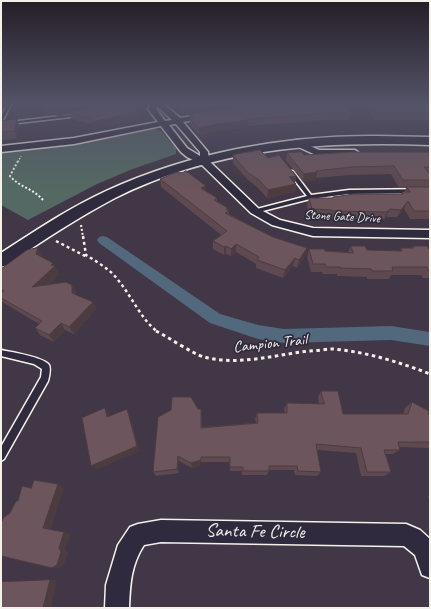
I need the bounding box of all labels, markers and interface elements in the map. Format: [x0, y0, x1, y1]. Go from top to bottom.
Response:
street label: Stone Gate Drive [304, 207, 380, 227]
street label: Campion Trail [232, 331, 308, 357]
street label: Santa Fe Circle [205, 520, 305, 544]

